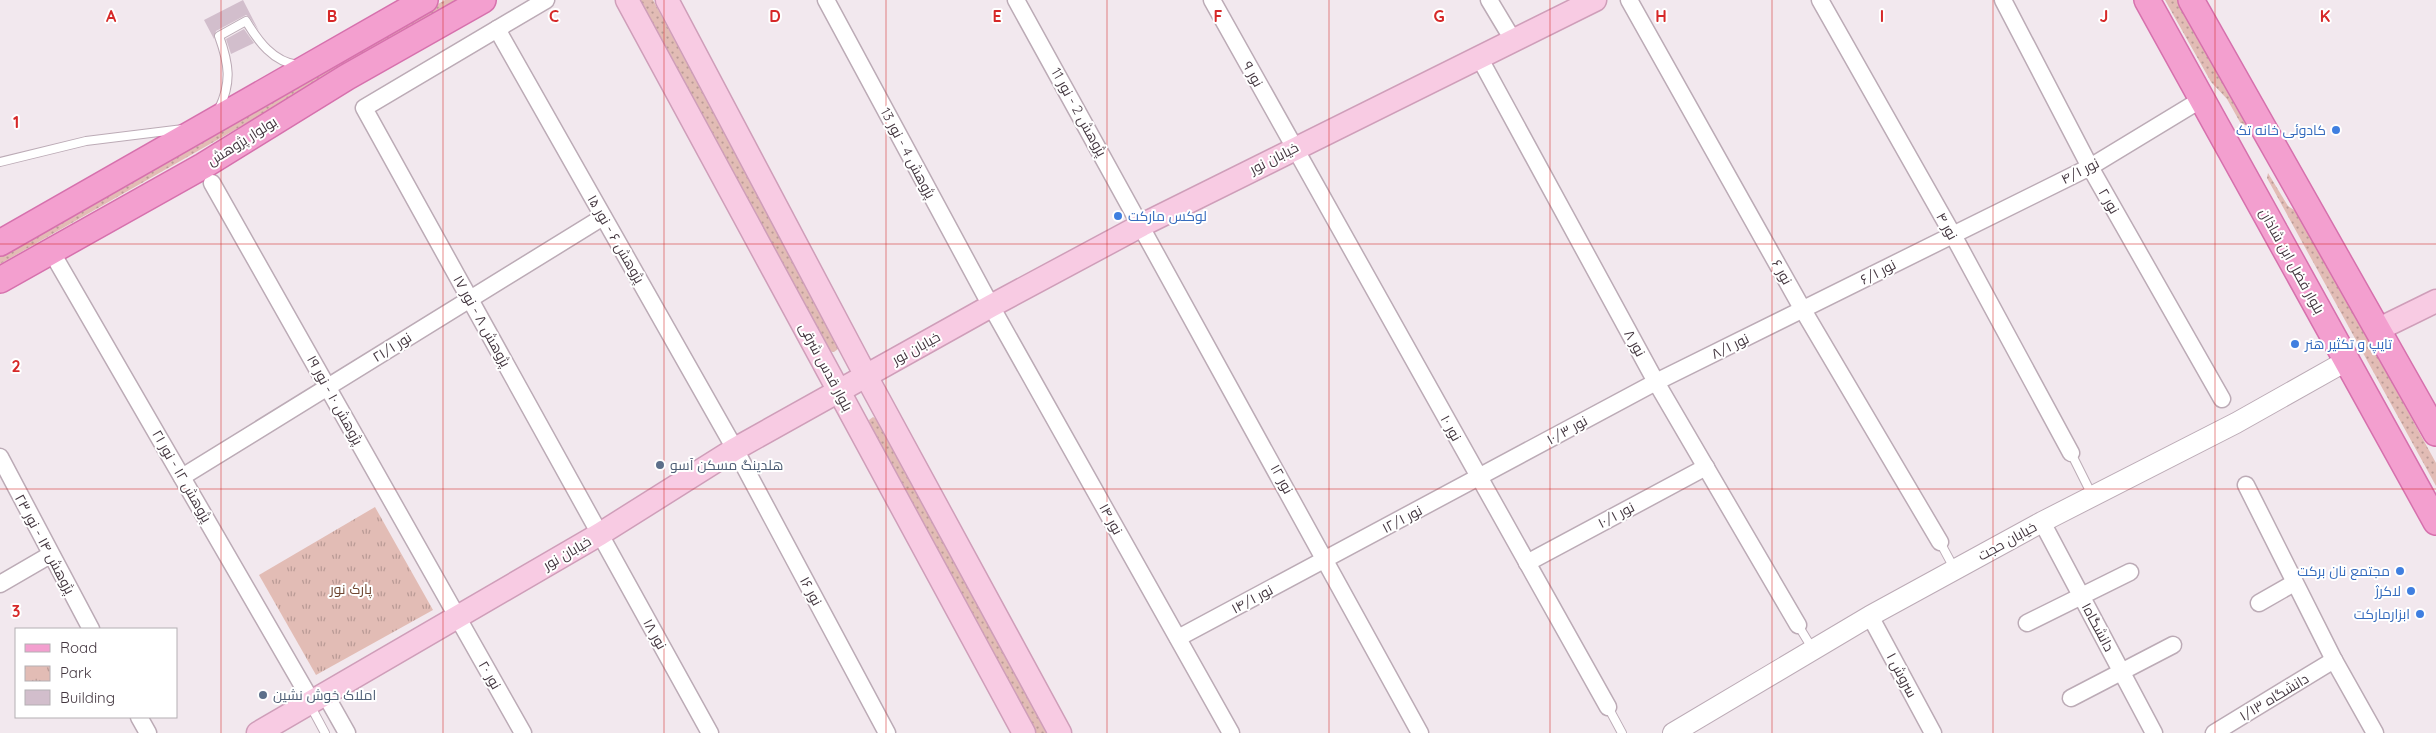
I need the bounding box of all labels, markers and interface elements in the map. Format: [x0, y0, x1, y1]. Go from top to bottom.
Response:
text: A [106, 6, 117, 26]
text: B [327, 6, 337, 26]
text: C [549, 6, 559, 26]
text: D [769, 6, 781, 26]
text: E [992, 6, 1002, 26]
text: F [1214, 6, 1223, 26]
text: G [1433, 6, 1445, 26]
text: H [1655, 6, 1667, 26]
text: I [1880, 6, 1884, 26]
text: J [2100, 6, 2108, 26]
text: K [2320, 6, 2330, 26]
street label: نور ۹ [1239, 58, 1267, 90]
street label: پژوهش 2 - نور 11 [1046, 65, 1111, 160]
street label: پژوهش 4 - نور 13 [876, 104, 940, 202]
text: 1 [13, 112, 19, 132]
street label: بولوار پژوهش [204, 112, 281, 170]
place label: کادوئی خانه تک [2236, 121, 2326, 139]
marker: کادوئی خانه تک [2330, 124, 2342, 136]
street label: خیابان نور [1246, 138, 1301, 178]
street label: نور ۴/۱ [2058, 154, 2102, 188]
street label: نور ۲ [2095, 185, 2123, 217]
street label: پژوهش ۶ - نور ۱۵ [583, 192, 649, 287]
street label: بلوار فضل ابن شاذان [2255, 205, 2329, 317]
place label: لوکس مارکت [1128, 207, 1207, 225]
street label: نور ۴ [1932, 209, 1962, 243]
marker: لوکس مارکت [1112, 210, 1124, 222]
street label: نور ۶/۱ [1857, 255, 1899, 289]
street label: نور ۶ [1768, 256, 1796, 288]
street label: پژوهش ۸ - نور ۱۷ [448, 272, 515, 371]
street label: بلوار قدس شرقی [795, 320, 857, 414]
street label: نور ۸ [1620, 326, 1650, 360]
street label: خیابان نور [888, 327, 943, 369]
street label: نور ۲۱/۱ [369, 328, 415, 366]
street label: نور ۸/۱ [1708, 329, 1752, 363]
place label: تایپ و تکثیر هنر [2304, 335, 2392, 354]
marker: تایپ و تکثیر هنر [2289, 338, 2301, 350]
street label: پژوهش ۱۰ - نور ۱۹ [302, 352, 367, 449]
text: 2 [11, 356, 21, 376]
street label: نور ۱۰/۳ [1543, 411, 1591, 449]
street label: نور ۱۰ [1437, 412, 1465, 444]
street label: پژوهش ۱۲ - نور ۲۱ [147, 427, 216, 526]
place label: هلدینگ مسکن آسو [670, 456, 783, 474]
marker: هلدینگ مسکن آسو [654, 459, 666, 471]
street label: نور ۱۲ [1267, 461, 1297, 497]
street label: پژوهش ۱۴ - نور ۲۳ [10, 491, 79, 598]
street label: نور ۱۰/۱ [1595, 498, 1637, 532]
street label: نور ۱۴ [1095, 500, 1127, 538]
street label: نور ۱۲/۱ [1379, 501, 1425, 537]
street label: خیابان حجت [1974, 517, 2040, 565]
street label: خیابان نور [539, 532, 594, 574]
place label: مجتمع نان برکت [2297, 562, 2390, 580]
marker: مجتمع نان برکت [2394, 565, 2406, 577]
street label: نور ۱۶ [796, 573, 826, 609]
park label: پارک نور [329, 580, 372, 599]
street label: نور ۱۴/۱ [1228, 581, 1276, 617]
place label: لاکرژ [2374, 582, 2401, 600]
marker: لاکرژ [2405, 585, 2417, 597]
street label: دانشگاه۱ [2078, 599, 2118, 655]
text: 3 [12, 601, 20, 621]
place label: ابزارمارکت [2354, 605, 2410, 623]
marker: ابزارمارکت [2414, 608, 2426, 620]
street label: نور ۱۸ [639, 615, 671, 653]
legend [15, 628, 178, 718]
text: Road [60, 638, 97, 657]
street label: سروش ۱ [1883, 649, 1921, 701]
street label: نور ۲۰ [475, 657, 505, 693]
text: Park [60, 663, 92, 682]
street label: دانشگاه ۱/۱۳ [2236, 669, 2312, 725]
place label: املاک خوش نشین [273, 686, 376, 704]
text: Building [60, 688, 115, 707]
marker: املاک خوش نشین [257, 689, 269, 701]

